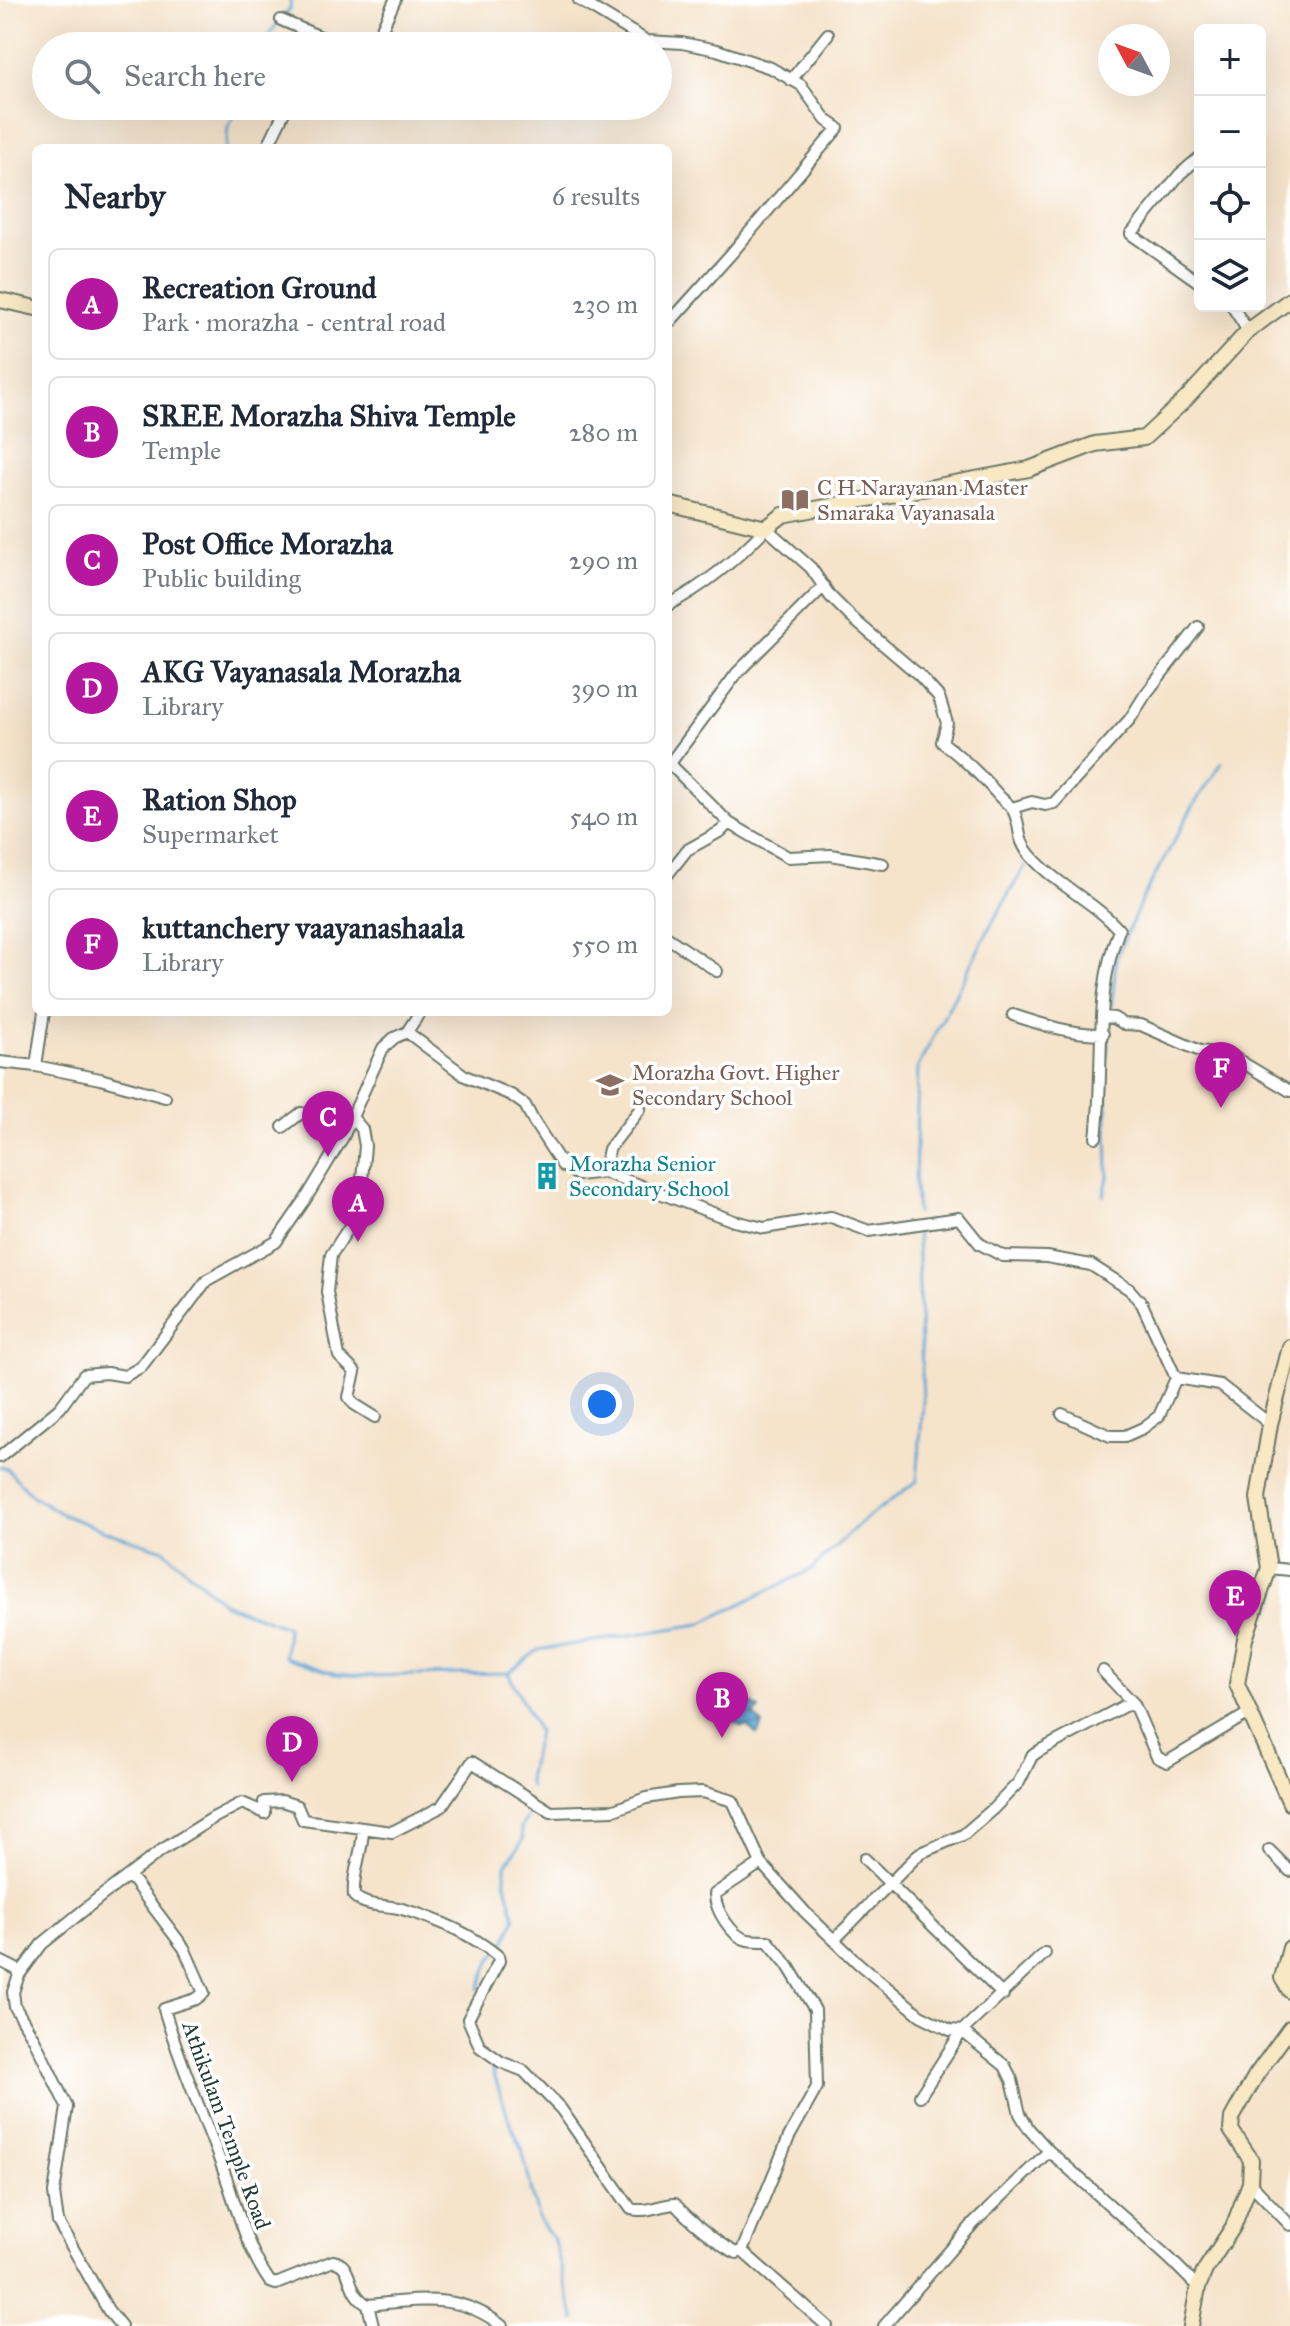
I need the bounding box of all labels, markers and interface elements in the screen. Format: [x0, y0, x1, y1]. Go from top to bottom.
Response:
north arrow [1098, 24, 1170, 96]
map controls [1194, 24, 1266, 312]
button: + [1194, 24, 1266, 96]
search box [32, 32, 672, 120]
icon: search [60, 54, 104, 98]
text: Search here [124, 58, 266, 94]
button: − [1194, 96, 1266, 168]
button: locate [1194, 168, 1266, 240]
text: Nearby [64, 176, 166, 217]
text: 6 results [552, 180, 640, 212]
button: layers [1194, 240, 1266, 312]
text: Recreation Ground [142, 270, 377, 306]
text: A [83, 288, 101, 320]
text: 230 m [572, 288, 638, 320]
text: Park · morazha - central road [142, 306, 446, 338]
text: SREE Morazha Shiva Temple [142, 398, 516, 434]
text: B [83, 416, 101, 448]
text: 280 m [569, 416, 638, 448]
text: Temple [142, 434, 221, 466]
place label: C H Narayanan Master Smaraka Vayanasala [817, 474, 1029, 526]
library icon: C H Narayanan Master Smaraka Vayanasala [780, 485, 810, 515]
text: Post Office Morazha [142, 526, 393, 562]
text: C [83, 544, 101, 576]
text: 290 m [569, 544, 638, 576]
text: Public building [142, 562, 301, 594]
text: AKG Vayanasala Morazha [142, 654, 461, 690]
text: D [82, 672, 102, 704]
text: 390 m [571, 672, 638, 704]
text: Library [142, 690, 223, 722]
text: Ration Shop [142, 782, 297, 818]
text: E [83, 800, 101, 832]
text: 540 m [570, 800, 638, 832]
text: Supermarket [142, 818, 279, 850]
text: kuttanchery vaayanashaala [142, 910, 464, 946]
text: F [84, 928, 101, 960]
text: 550 m [571, 928, 638, 960]
text: Library [142, 946, 223, 978]
pin: F [1195, 1042, 1247, 1108]
place label: Morazha Govt. Higher Secondary School [632, 1059, 840, 1111]
school or university icon: Morazha Govt. Higher Secondary School [595, 1070, 625, 1100]
pin: C [302, 1091, 354, 1157]
place label: Morazha Senior Secondary School [569, 1150, 729, 1202]
building icon: Morazha Senior Secondary School [532, 1161, 562, 1191]
pin: A [332, 1176, 384, 1242]
your location [582, 1384, 622, 1424]
pin: E [1209, 1570, 1261, 1636]
pin: B [696, 1672, 748, 1738]
pin: D [266, 1716, 318, 1782]
street label: Athikulam Temple Road [176, 2016, 277, 2233]

